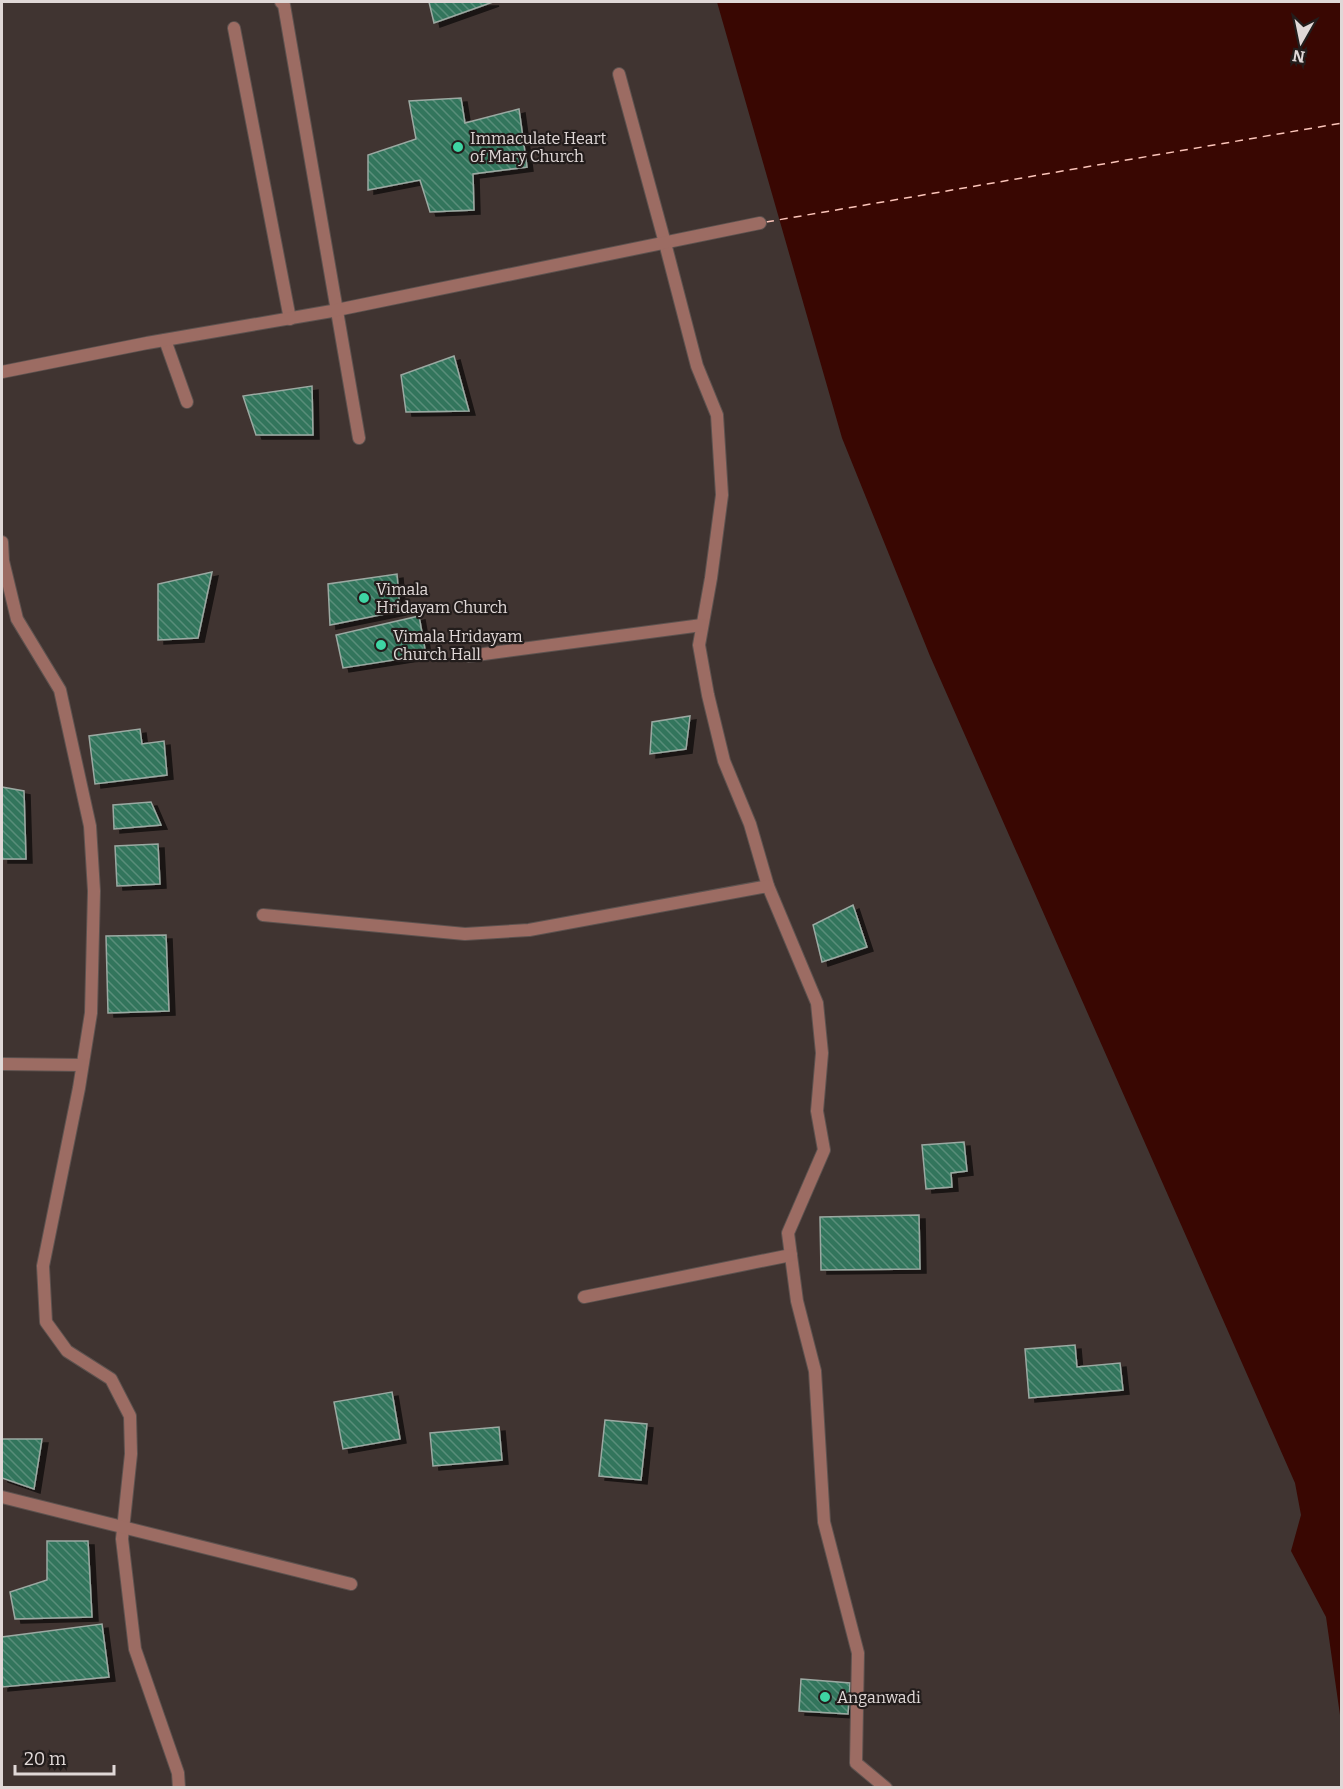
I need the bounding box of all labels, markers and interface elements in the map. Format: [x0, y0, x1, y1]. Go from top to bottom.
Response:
north arrow [1271, 12, 1331, 72]
text: N [1291, 46, 1306, 67]
place label: Immaculate Heart of Mary Church [470, 129, 606, 166]
marker: Immaculate Heart of Mary Church [451, 140, 465, 154]
place label: Vimala Hridayam Church [376, 580, 508, 617]
marker: Vimala Hridayam Church [357, 591, 371, 605]
place label: Vimala Hridayam Church Hall [393, 627, 523, 664]
marker: Vimala Hridayam Church Hall [374, 638, 388, 652]
place label: Anganwadi [837, 1688, 921, 1707]
marker: Anganwadi [818, 1690, 832, 1704]
scale bar [15, 1738, 114, 1776]
text: 20 m [24, 1748, 66, 1770]

